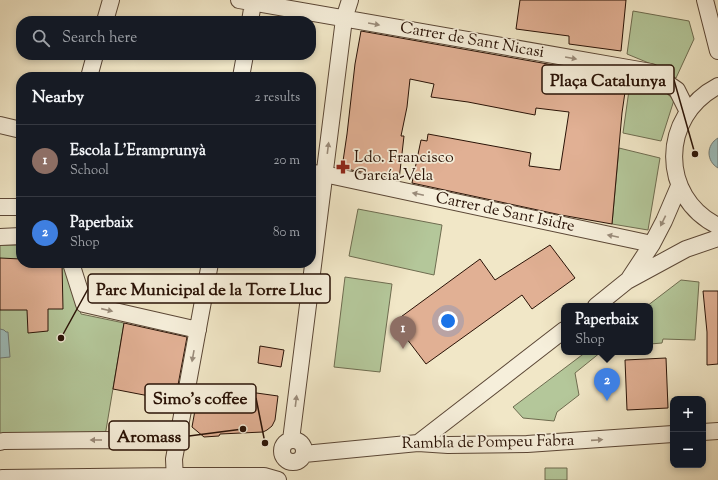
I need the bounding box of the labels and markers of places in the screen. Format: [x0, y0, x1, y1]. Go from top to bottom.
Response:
callout: Plaça Catalunya [542, 65, 674, 94]
place label: Ldo. Francisco García-Vela [354, 147, 454, 188]
pharmacy icon: Ldo. Francisco García-Vela [335, 159, 351, 175]
callout: Parc Municipal de la Torre Lluc [88, 274, 330, 303]
pin: 1 [390, 316, 416, 349]
pin: 2 [594, 368, 620, 401]
callout: Simo's coffee [145, 384, 256, 413]
callout: Aromass [109, 421, 189, 450]

